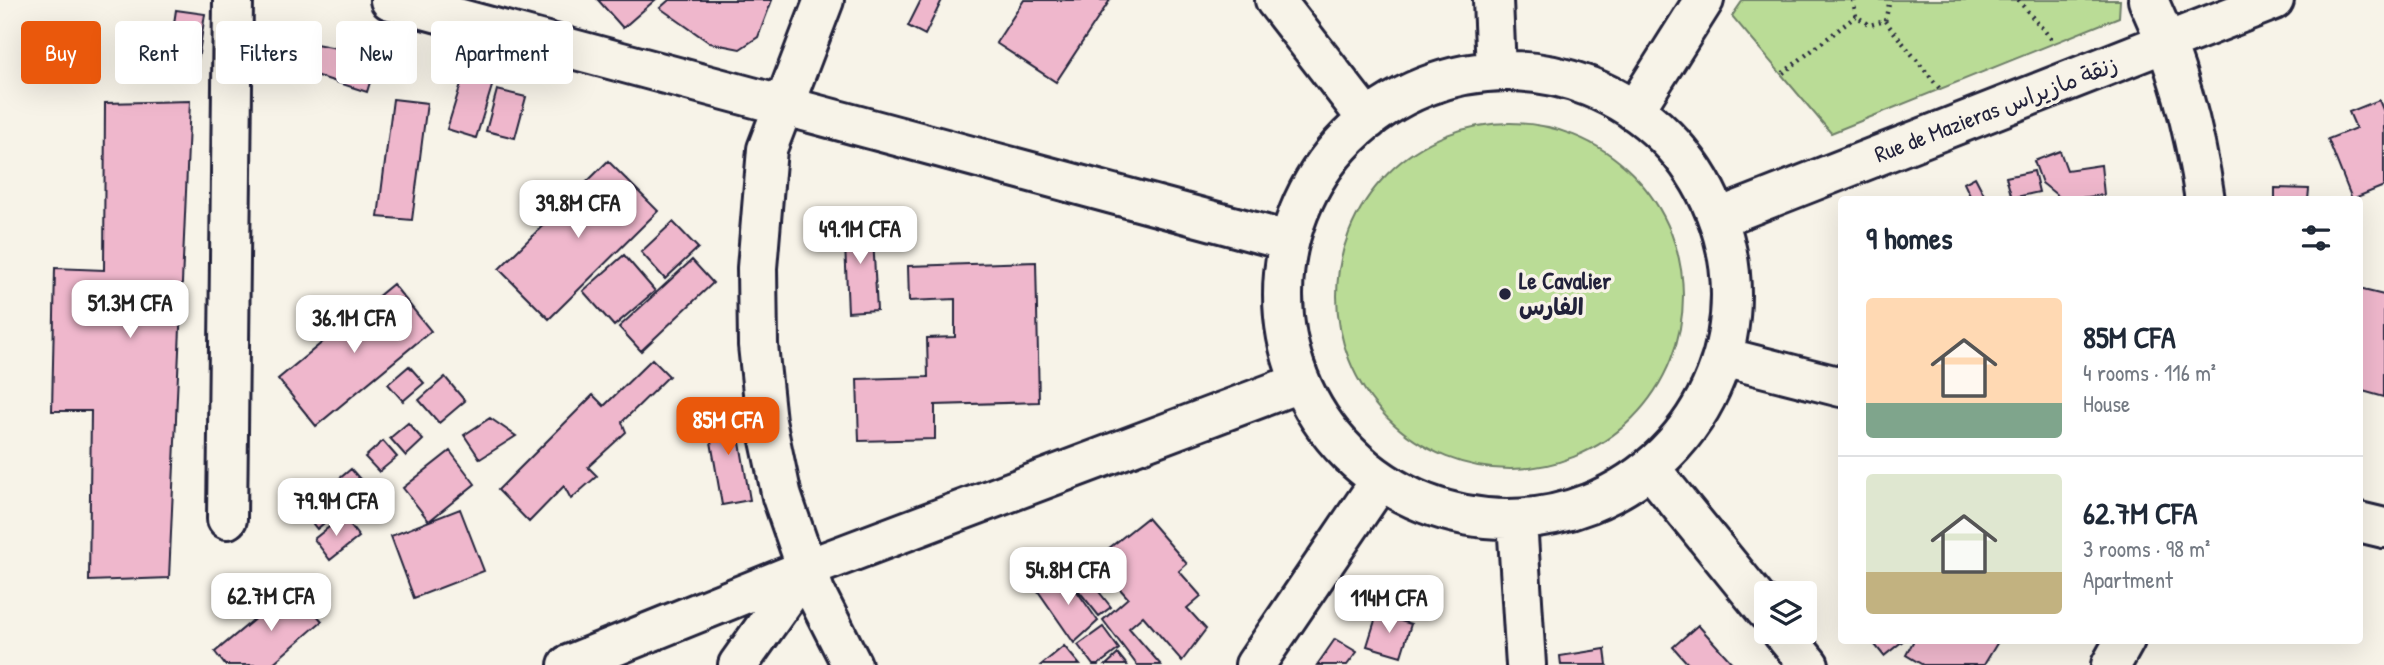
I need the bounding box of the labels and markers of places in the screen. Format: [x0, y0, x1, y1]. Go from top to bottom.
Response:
pin: 39.8M CFA [498, 180, 658, 240]
pin: 49.1M CFA [780, 206, 940, 266]
place label: Le Cavalier الفارس [1519, 265, 1611, 322]
pin: 51.3M CFA [50, 280, 210, 340]
marker: Le Cavalier الفارس [1497, 286, 1513, 302]
pin: 36.1M CFA [274, 296, 434, 355]
pin: 85M CFA [663, 398, 793, 457]
pin: 79.9M CFA [256, 478, 416, 538]
pin: 54.8M CFA [988, 548, 1148, 607]
pin: 62.7M CFA [191, 574, 351, 633]
pin: 114M CFA [1317, 576, 1461, 635]

